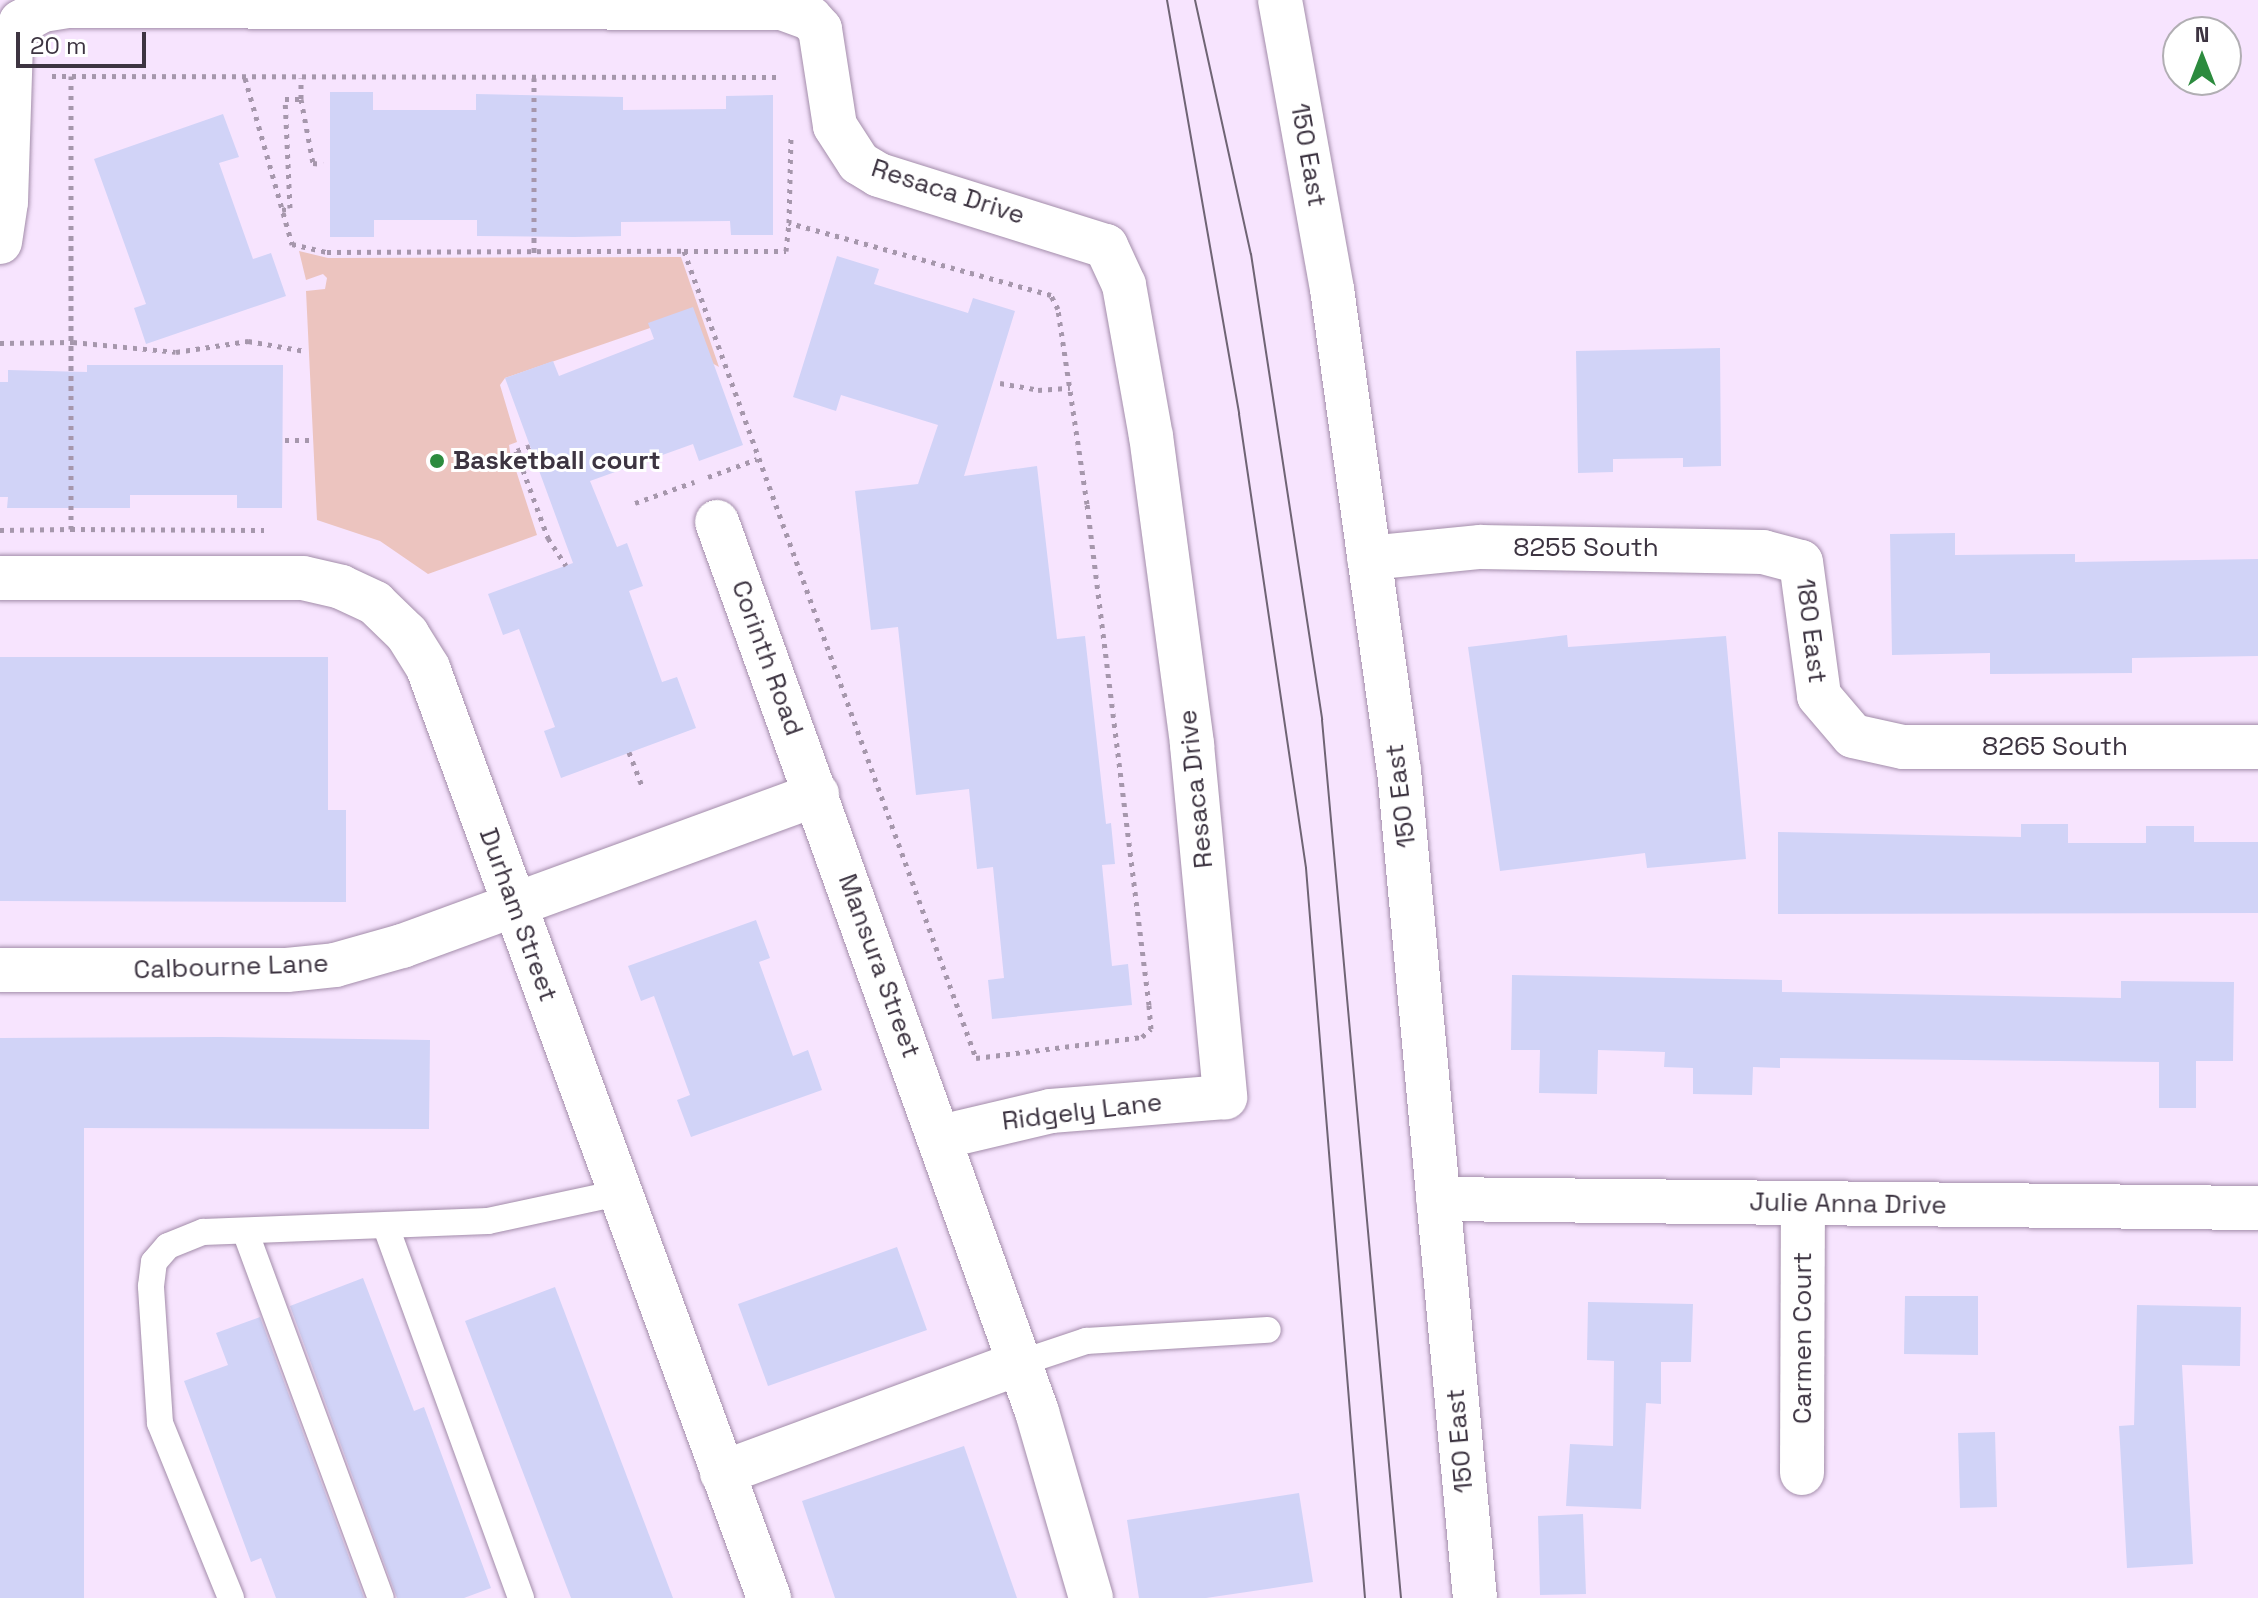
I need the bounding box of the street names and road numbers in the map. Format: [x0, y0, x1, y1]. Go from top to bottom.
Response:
street label: 150 East [1284, 101, 1332, 209]
street label: Resaca Drive [867, 153, 1029, 231]
street label: 8255 South [1513, 532, 1659, 564]
street label: Corinth Road [724, 576, 810, 740]
street label: 180 East [1789, 577, 1833, 685]
street label: Resaca Drive [1172, 708, 1220, 870]
street label: 8265 South [1982, 731, 2128, 763]
street label: 150 East [1379, 742, 1423, 850]
street label: Durham Street [472, 824, 564, 1006]
street label: Mansura Street [831, 870, 927, 1062]
street label: Calbourne Lane [133, 948, 329, 986]
street label: Ridgely Lane [1000, 1087, 1164, 1137]
street label: Julie Anna Drive [1749, 1187, 1947, 1221]
street label: Carmen Court [1787, 1252, 1819, 1424]
street label: 150 East [1440, 1388, 1480, 1494]

